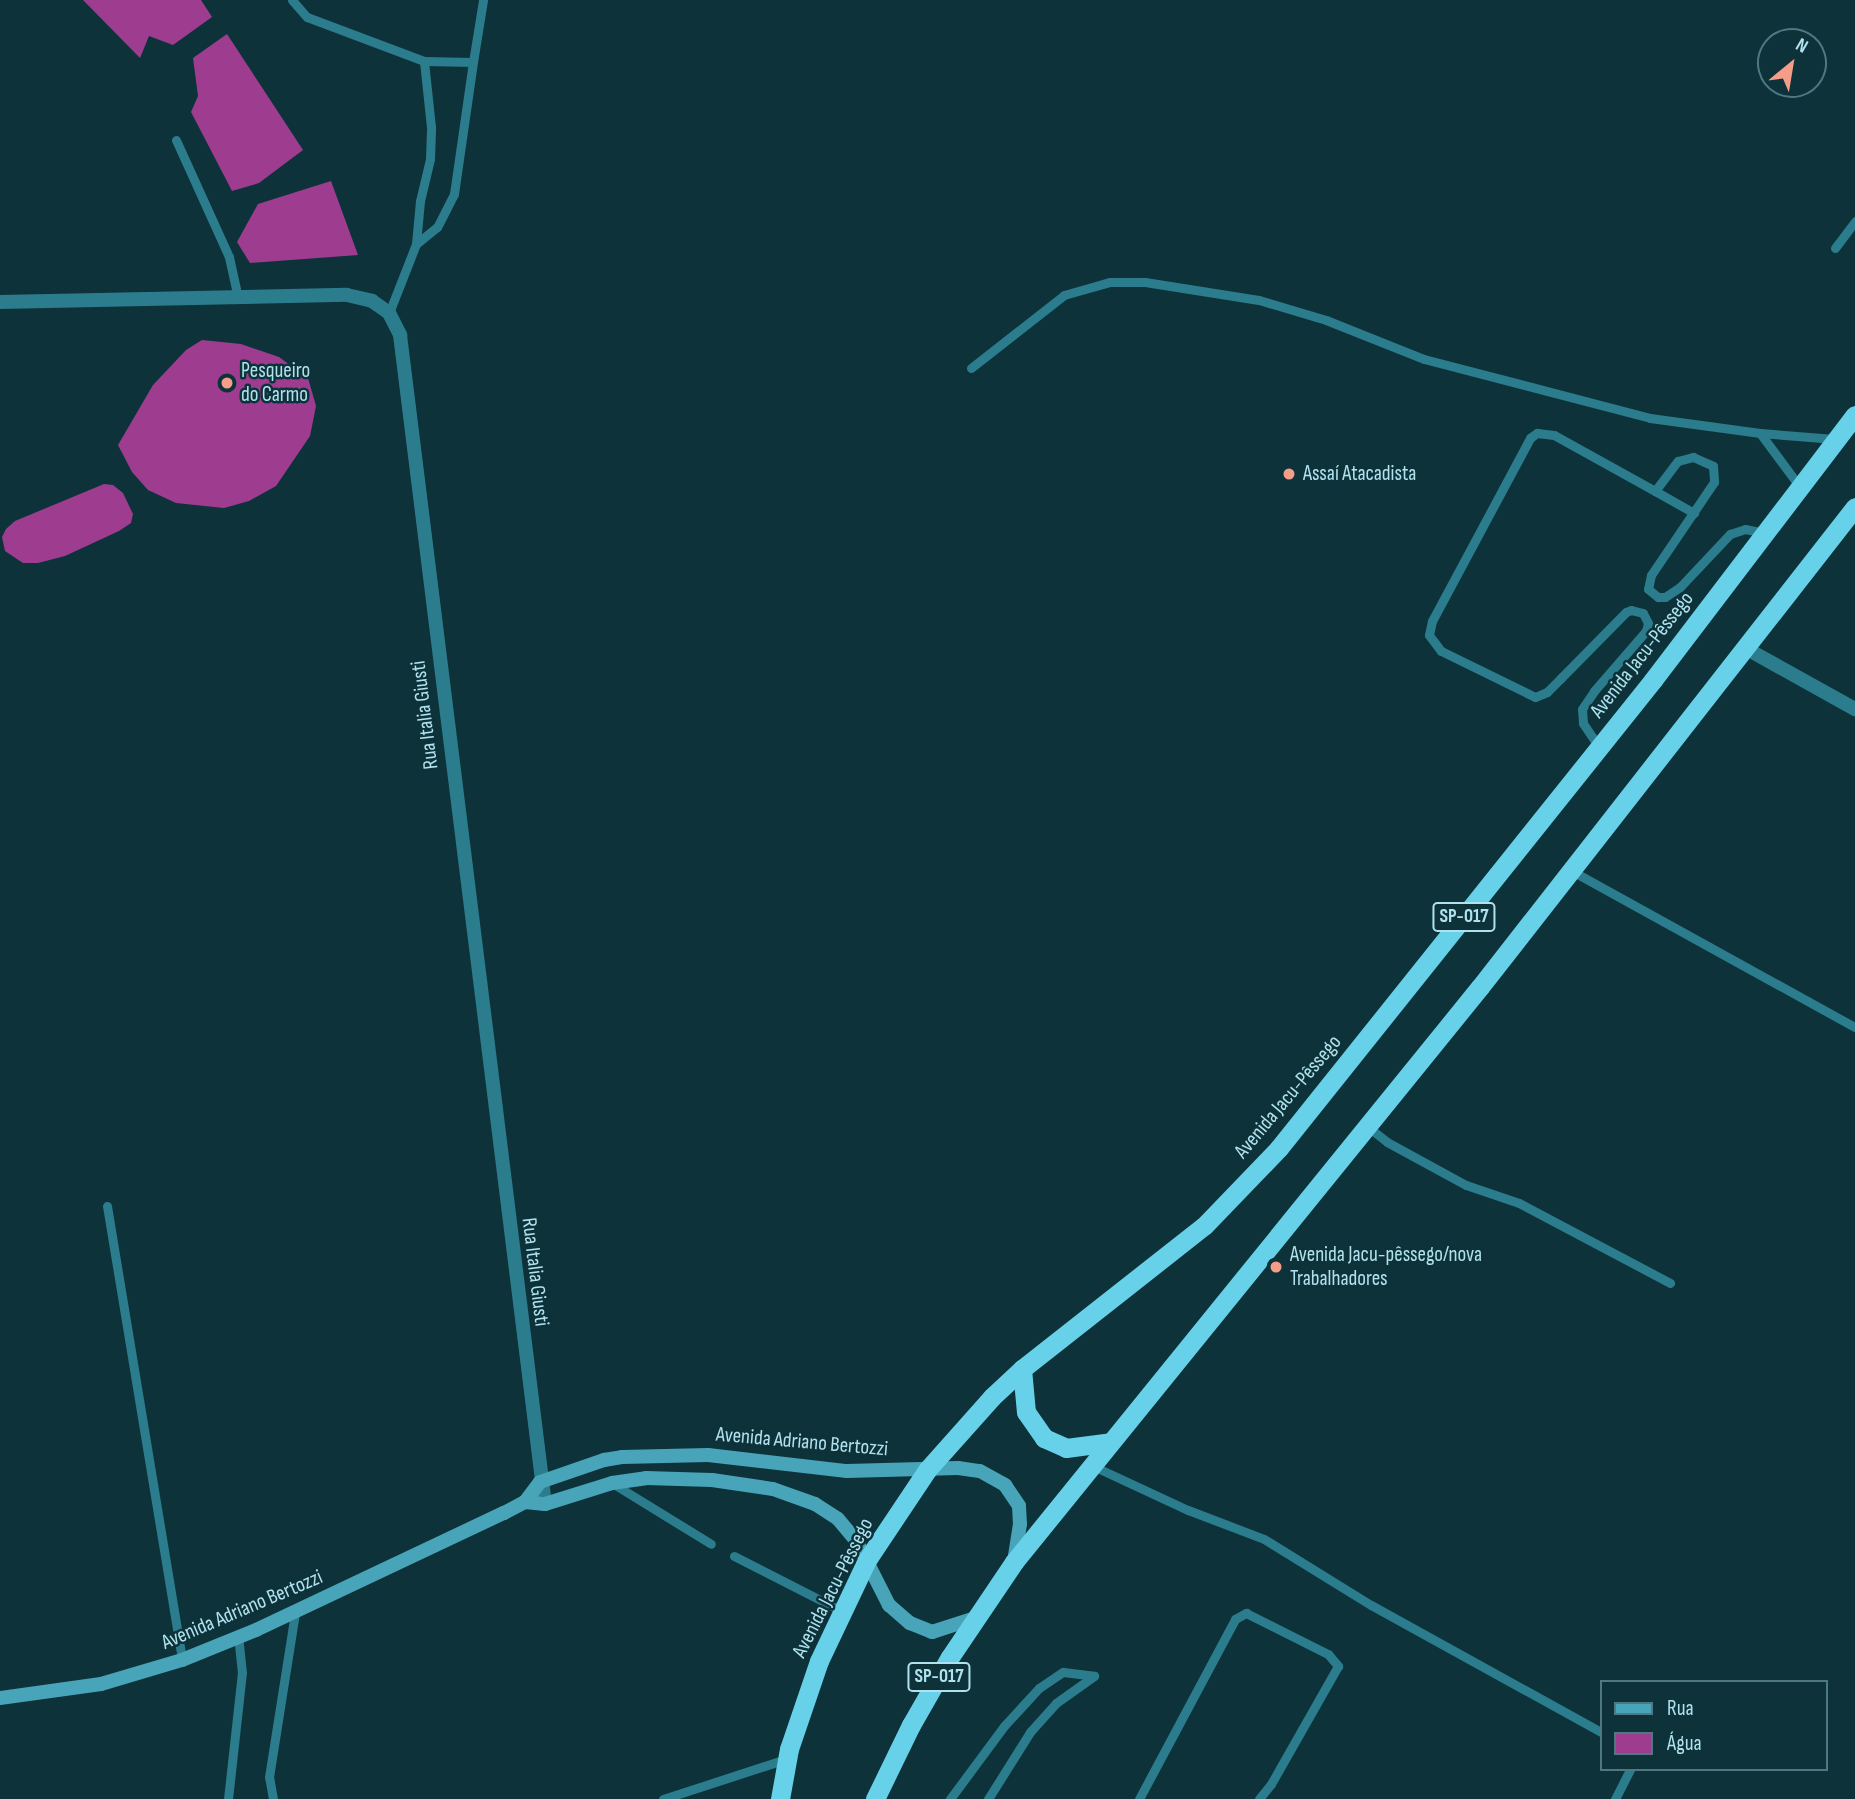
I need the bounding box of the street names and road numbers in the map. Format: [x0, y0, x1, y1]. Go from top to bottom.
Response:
street label: Avenida Jacu-Pêssego [1585, 587, 1699, 723]
street label: Rua Italia Giusti [406, 659, 444, 771]
road number: SP-017 [1431, 902, 1497, 932]
street label: Avenida Jacu-Pêssego [1229, 1030, 1347, 1164]
street label: Rua Italia Giusti [516, 1216, 554, 1328]
street label: Avenida Adriano Bertozzi [715, 1422, 889, 1462]
street label: Avenida Jacu-Pêssego [787, 1514, 879, 1662]
street label: Avenida Adriano Bertozzi [158, 1565, 326, 1655]
road number: SP-017 [906, 1662, 972, 1693]

